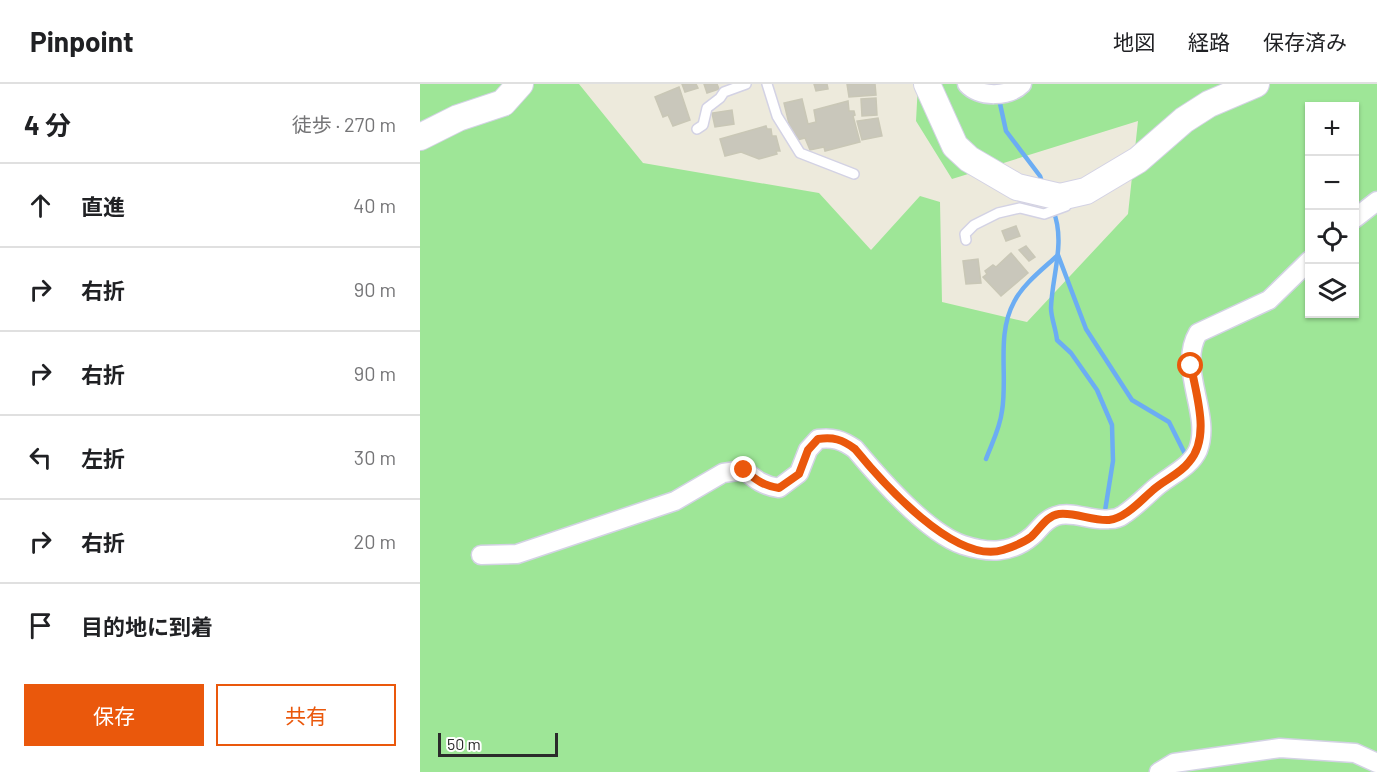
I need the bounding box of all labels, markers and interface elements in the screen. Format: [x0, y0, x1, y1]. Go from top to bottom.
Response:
text: Pinpoint [30, 24, 134, 58]
text: 地図 [1113, 29, 1155, 54]
text: 経路 [1188, 29, 1230, 54]
text: 保存済み [1263, 29, 1347, 54]
map controls [1305, 102, 1359, 318]
button: + [1305, 102, 1359, 156]
text: 4 分 [24, 109, 71, 140]
text: 徒歩 · 270 m [292, 112, 396, 136]
button: − [1305, 156, 1359, 210]
icon: ahead [24, 189, 57, 222]
text: 直進 [81, 193, 125, 219]
text: 40 m [353, 193, 396, 217]
button: locate [1305, 210, 1359, 264]
button: layers [1305, 264, 1359, 318]
icon: right [24, 273, 57, 306]
text: 右折 [81, 277, 125, 303]
text: 90 m [354, 277, 396, 301]
route start [1177, 352, 1203, 378]
icon: right [24, 357, 57, 390]
text: 右折 [81, 361, 125, 387]
text: 90 m [354, 361, 396, 385]
icon: left [24, 441, 57, 474]
text: 左折 [81, 445, 125, 471]
text: 30 m [354, 445, 396, 469]
route end [730, 456, 756, 482]
icon: right [24, 525, 57, 558]
text: 右折 [81, 529, 125, 555]
text: 20 m [353, 529, 396, 553]
icon: arrive [24, 609, 57, 642]
text: 目的地に到着 [81, 613, 213, 639]
button: 保存 [24, 684, 204, 746]
button: 共有 [216, 684, 396, 746]
scale bar [438, 730, 558, 758]
text: 50 m [447, 734, 481, 753]

